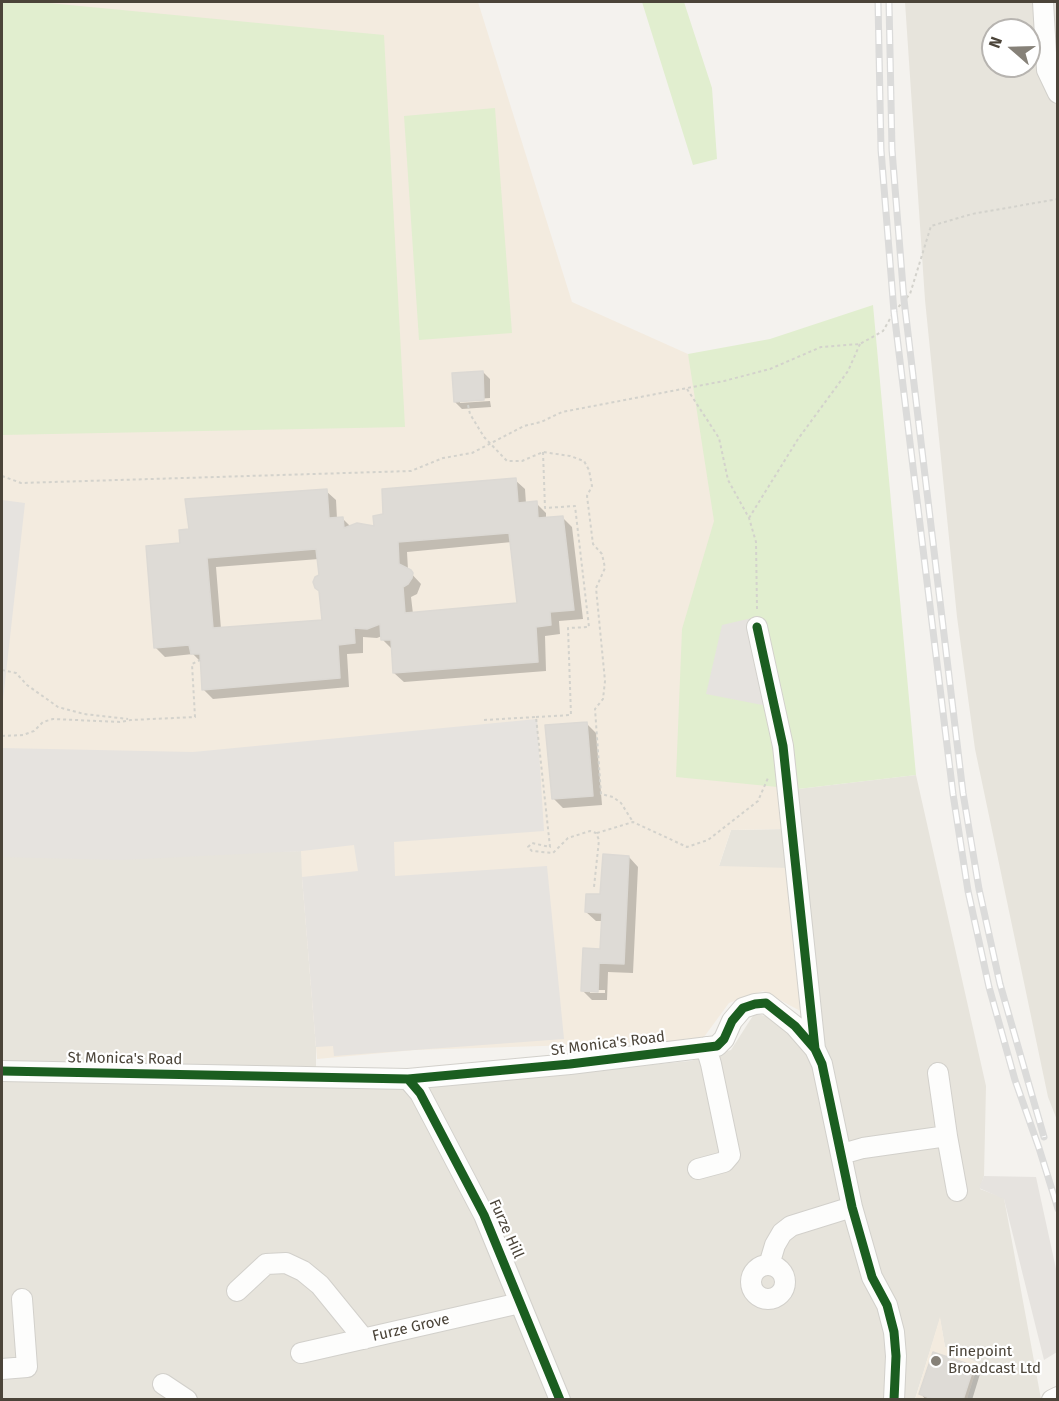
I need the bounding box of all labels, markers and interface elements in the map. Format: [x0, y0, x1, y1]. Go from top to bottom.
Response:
north arrow [981, 18, 1041, 78]
text: N [985, 34, 1006, 51]
street label: St Monica's Road [550, 1028, 666, 1060]
street label: St Monica's Road [67, 1049, 183, 1069]
street label: Furze Hill [485, 1197, 527, 1261]
street label: Furze Grove [371, 1310, 451, 1346]
place label: Finepoint Broadcast Ltd [948, 1343, 1041, 1378]
marker: Finepoint Broadcast Ltd [929, 1354, 943, 1368]

